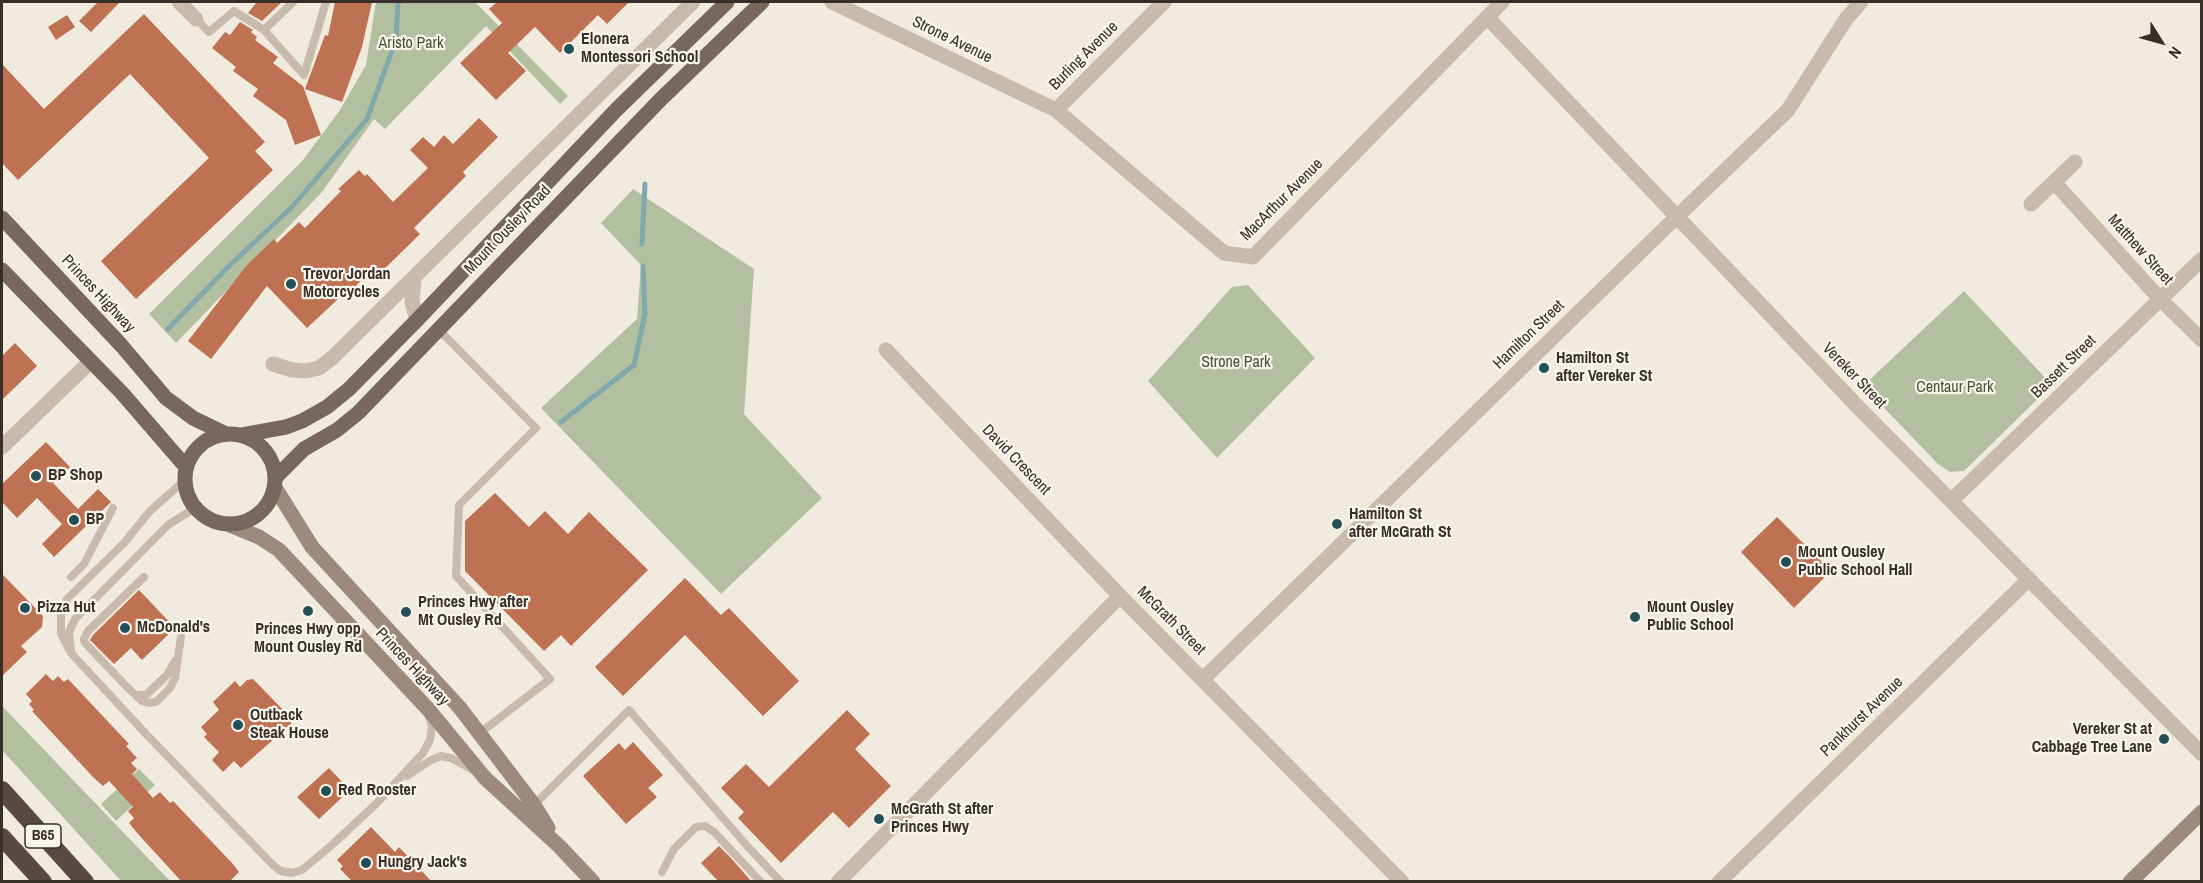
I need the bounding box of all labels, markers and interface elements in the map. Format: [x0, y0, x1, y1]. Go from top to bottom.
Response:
street label: Strone Avenue [909, 12, 995, 68]
north arrow [2131, 12, 2191, 72]
street label: Burling Avenue [1046, 18, 1122, 94]
place label: Elonera Montessori School [581, 30, 698, 68]
park label: Aristo Park [379, 34, 443, 54]
marker: Elonera Montessori School [562, 42, 576, 56]
text: N [2164, 42, 2187, 63]
street label: MacArthur Avenue [1237, 155, 1327, 245]
street label: Mount Ousley Road [461, 182, 555, 278]
street label: Matthew Street [2103, 211, 2177, 289]
street label: Princes Highway [57, 251, 139, 337]
place label: Trevor Jordan Motorcycles [303, 265, 391, 303]
marker: Trevor Jordan Motorcycles [284, 277, 298, 291]
street label: Hamilton Street [1490, 296, 1568, 374]
street label: Bassett Street [2028, 331, 2100, 403]
street label: Vereker Street [1818, 339, 1890, 413]
place label: Hamilton St after Vereker St [1556, 349, 1652, 387]
park label: Strone Park [1201, 353, 1271, 373]
marker: Hamilton St after Vereker St [1537, 361, 1551, 375]
park label: Centaur Park [1916, 378, 1994, 398]
street label: David Crescent [978, 421, 1054, 499]
place label: BP Shop [48, 466, 103, 486]
marker: BP Shop [29, 469, 43, 483]
place label: Hamilton St after McGrath St [1349, 505, 1451, 543]
place label: BP [86, 510, 104, 530]
marker: BP [67, 513, 81, 527]
marker: Hamilton St after McGrath St [1330, 517, 1344, 531]
place label: Mount Ousley Public School Hall [1798, 543, 1912, 581]
marker: Mount Ousley Public School Hall [1779, 555, 1793, 569]
street label: McGrath Street [1133, 583, 1209, 659]
place label: Princes Hwy after Mt Ousley Rd [418, 593, 528, 631]
place label: Pizza Hut [37, 598, 95, 618]
place label: Mount Ousley Public School [1647, 598, 1734, 636]
marker: Pizza Hut [18, 601, 32, 615]
marker: Princes Hwy opp Mount Ousley Rd [301, 604, 315, 618]
marker: Princes Hwy after Mt Ousley Rd [399, 605, 413, 619]
marker: Mount Ousley Public School [1628, 610, 1642, 624]
place label: McDonald's [137, 618, 210, 638]
place label: Princes Hwy opp Mount Ousley Rd [254, 620, 362, 658]
marker: McDonald's [118, 621, 132, 635]
street label: Princes Highway [371, 624, 453, 710]
street label: Pankhurst Avenue [1817, 673, 1907, 761]
place label: Outback Steak House [250, 706, 329, 744]
marker: Outback Steak House [231, 718, 245, 732]
place label: Vereker St at Cabbage Tree Lane [2032, 720, 2152, 758]
marker: Vereker St at Cabbage Tree Lane [2157, 732, 2171, 746]
place label: Red Rooster [338, 781, 416, 801]
marker: Red Rooster [319, 784, 333, 798]
place label: McGrath St after Princes Hwy [891, 800, 993, 838]
marker: McGrath St after Princes Hwy [872, 812, 886, 826]
road number: B65 [25, 824, 61, 848]
place label: Hungry Jack's [378, 853, 467, 873]
marker: Hungry Jack's [359, 856, 373, 870]

